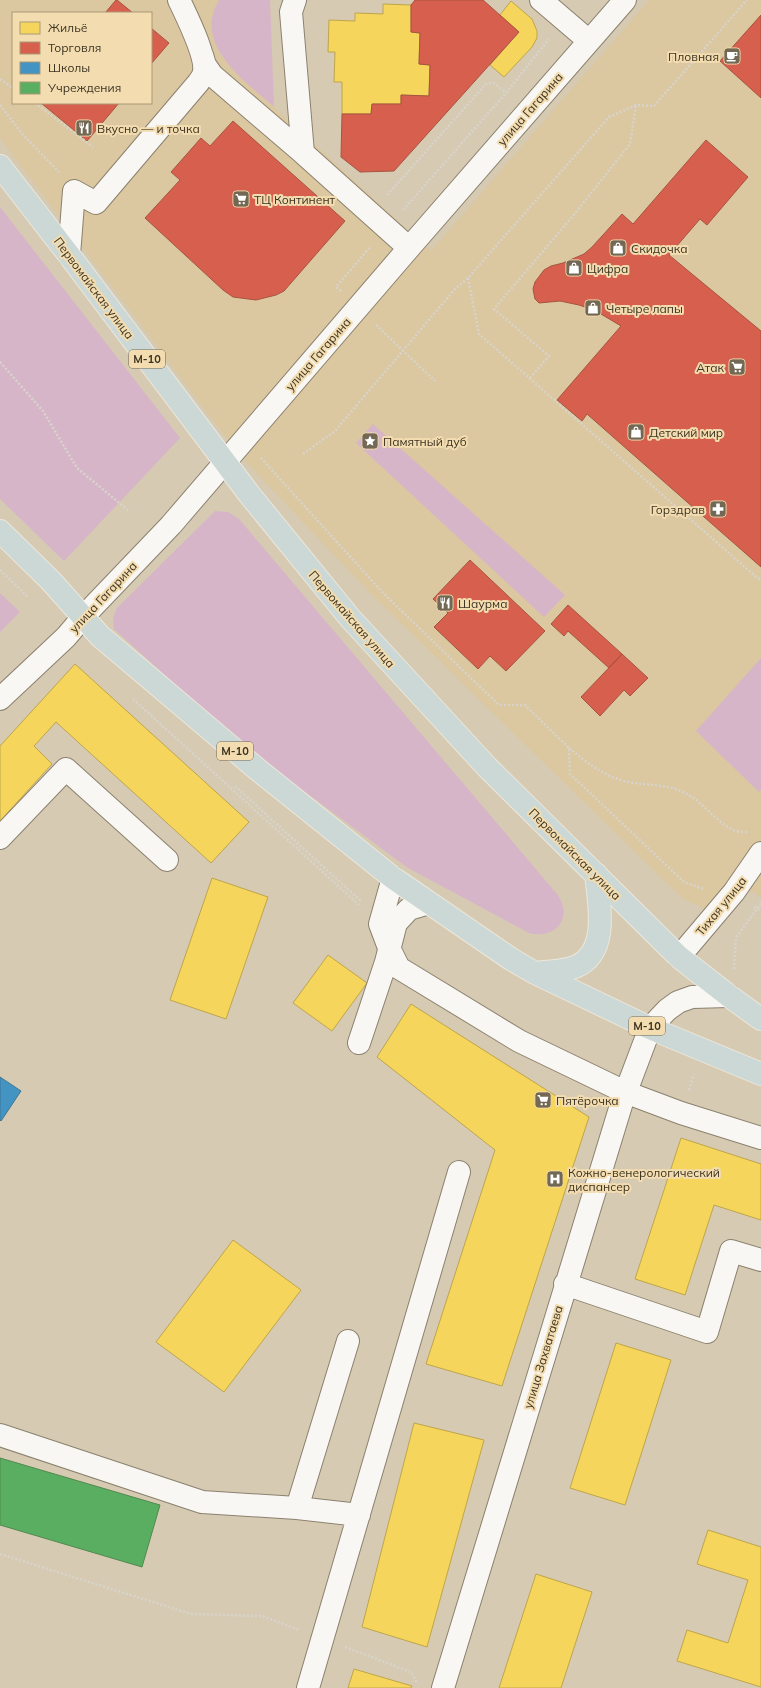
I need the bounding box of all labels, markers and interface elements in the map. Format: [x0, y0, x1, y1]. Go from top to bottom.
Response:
legend [12, 12, 152, 104]
text: Жильё [48, 20, 88, 35]
text: Торговля [48, 40, 101, 55]
cafe icon: Пловная [722, 46, 742, 66]
place label: Пловная [668, 49, 719, 64]
text: Школы [48, 60, 90, 75]
street label: улица Гагарина [494, 69, 566, 149]
text: Учреждения [47, 80, 121, 95]
restaurant icon: Вкусно — и точка [74, 118, 94, 138]
place label: Вкусно — и точка [97, 121, 200, 136]
supermarket icon: ТЦ Континент [231, 189, 251, 209]
place label: ТЦ Континент [254, 192, 336, 207]
street label: Первомайская улица [51, 234, 137, 342]
shop icon: Скидочка [608, 238, 628, 258]
place label: Скидочка [631, 241, 688, 256]
shop icon: Цифра [564, 258, 584, 278]
place label: Цифра [587, 261, 628, 276]
shop icon: Четыре лапы [583, 298, 603, 318]
place label: Четыре лапы [606, 301, 683, 316]
street label: улица Гагарина [282, 314, 354, 394]
road number: М-10 [129, 350, 165, 368]
supermarket icon: Атак [727, 357, 747, 377]
place label: Атак [696, 360, 725, 375]
shop icon: Детский мир [626, 422, 646, 442]
place label: Детский мир [649, 425, 723, 440]
place icon: Памятный дуб [360, 431, 380, 451]
place label: Памятный дуб [383, 434, 467, 449]
pharmacy icon: Горздрав [708, 499, 728, 519]
place label: Горздрав [651, 502, 705, 517]
street label: улица Гагарина [66, 558, 140, 636]
street label: Первомайская улица [306, 567, 398, 671]
restaurant icon: Шаурма [435, 593, 455, 613]
place label: Шаурма [458, 596, 508, 611]
road number: М-10 [217, 742, 253, 760]
street label: Первомайская улица [526, 805, 624, 903]
street label: Тихая улица [693, 873, 749, 939]
road number: М-10 [629, 1017, 665, 1035]
supermarket icon: Пятёрочка [533, 1090, 553, 1110]
place label: Пятёрочка [556, 1093, 619, 1108]
place label: Кожно-венерологический диспансер [568, 1165, 720, 1194]
hospital icon: Кожно-венерологический диспансер [545, 1169, 565, 1189]
street label: улица Захватаева [520, 1304, 566, 1410]

